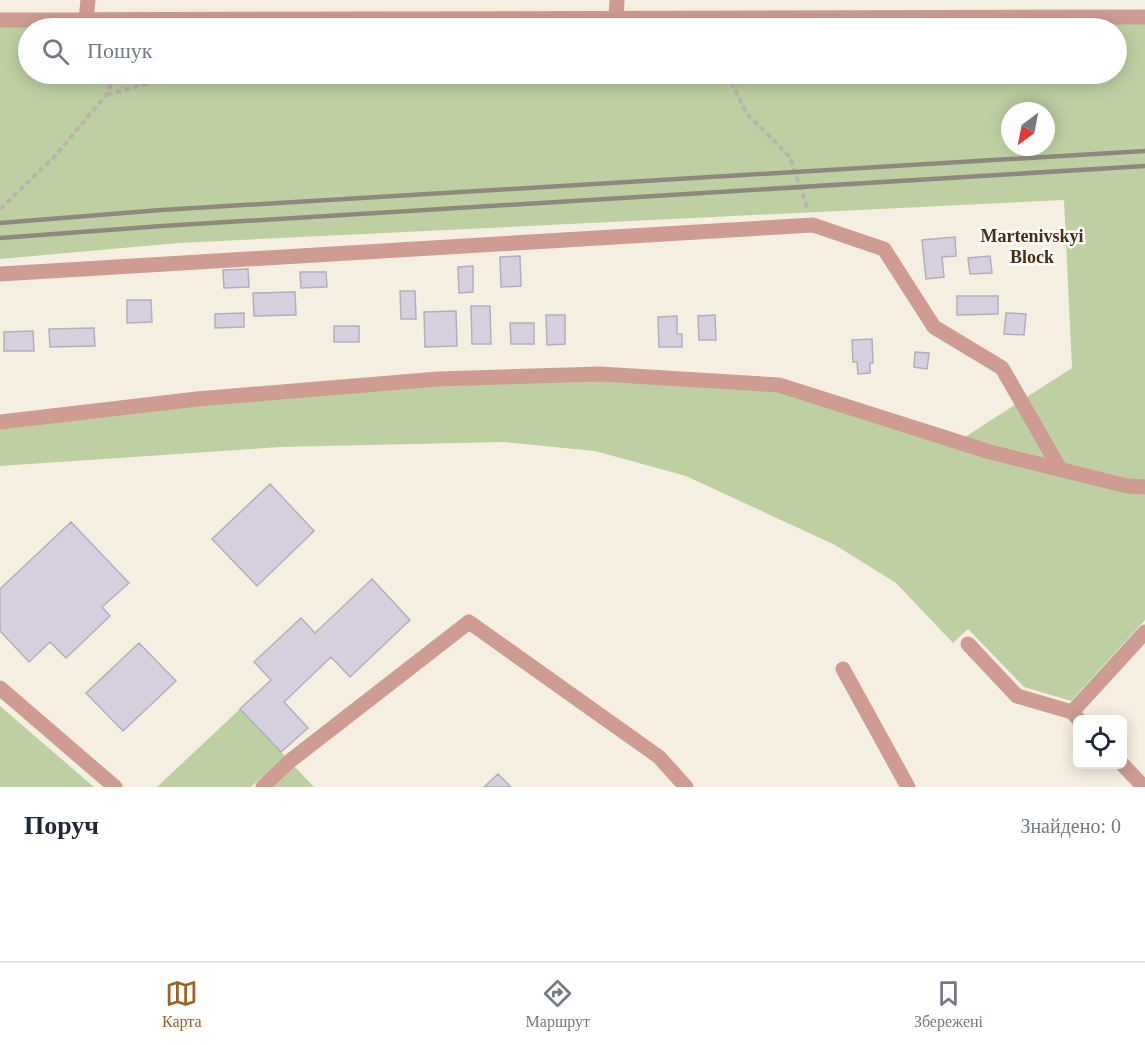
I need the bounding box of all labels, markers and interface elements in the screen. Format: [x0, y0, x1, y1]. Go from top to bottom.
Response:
search box [18, 18, 1127, 84]
icon: search [39, 35, 72, 68]
text: Пошук [87, 38, 153, 63]
north arrow [1001, 102, 1055, 156]
district label: Martenivskyi Block [981, 226, 1084, 267]
map controls [1073, 715, 1127, 769]
button: locate [1073, 715, 1127, 769]
text: Поруч [24, 811, 99, 840]
text: Знайдено: 0 [1020, 815, 1121, 837]
tab: Карта [162, 977, 202, 1031]
tab: Маршрут [526, 977, 590, 1031]
tab: Збережені [914, 977, 983, 1031]

